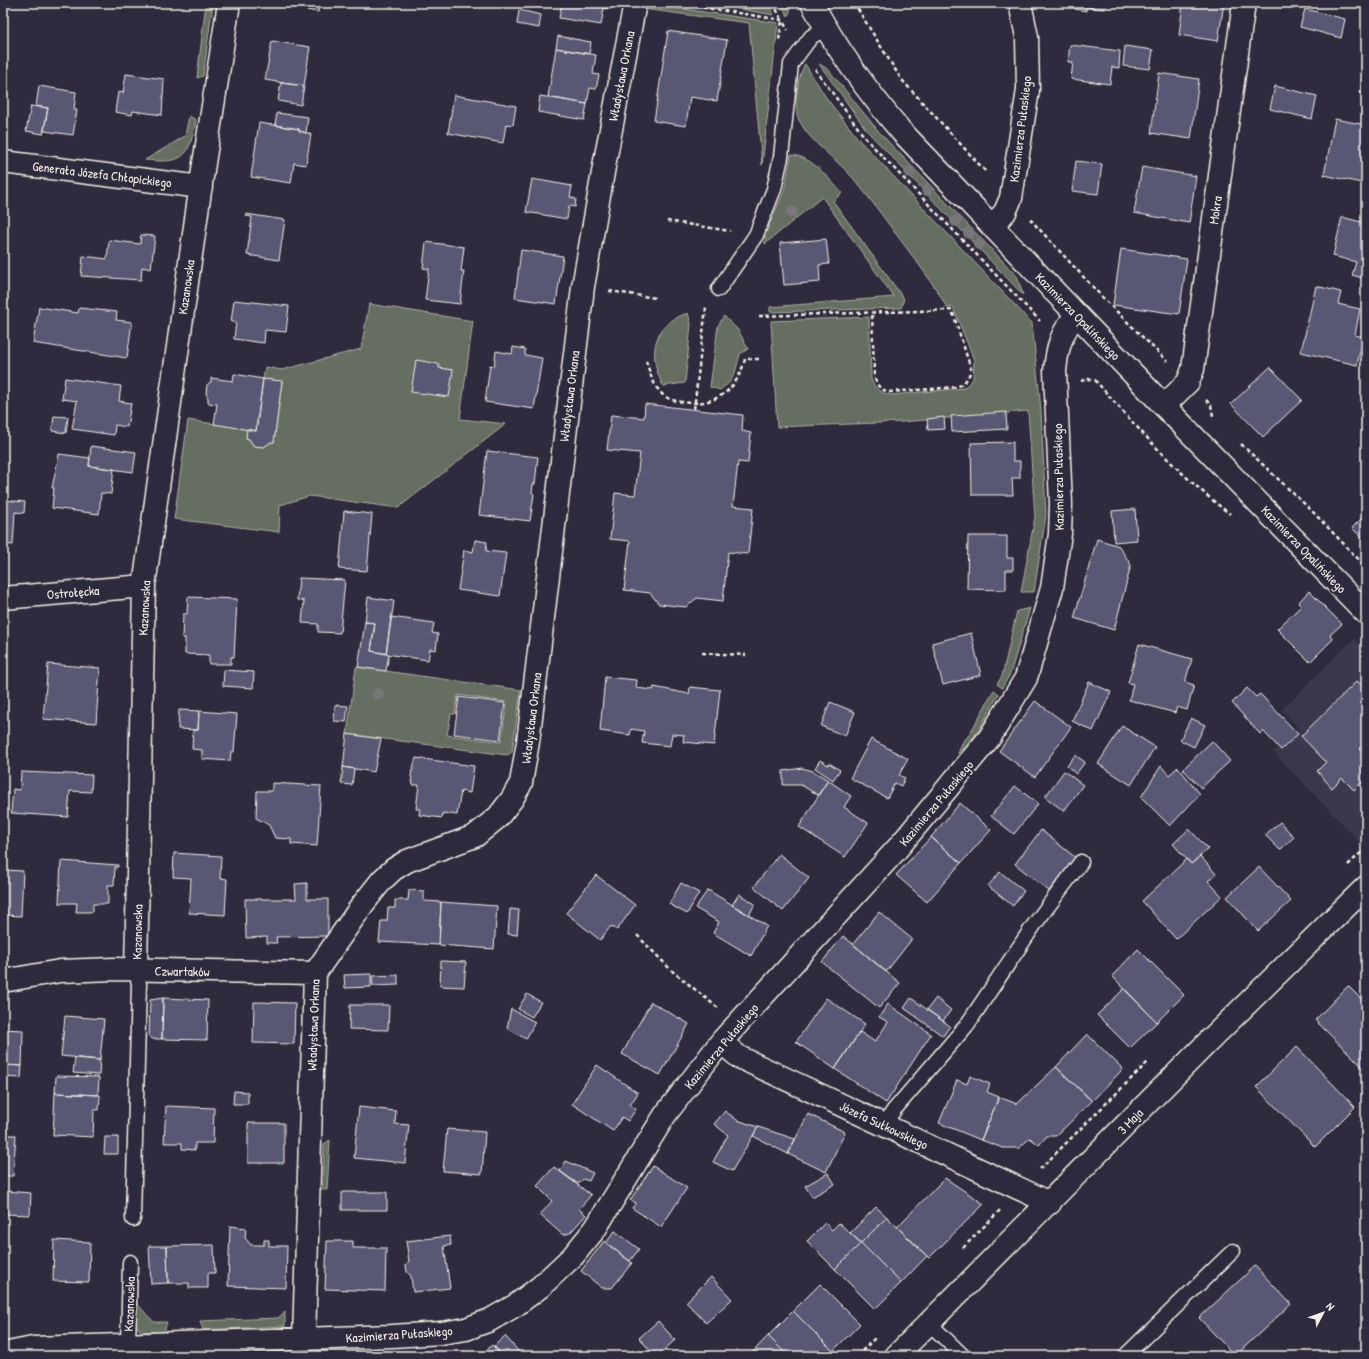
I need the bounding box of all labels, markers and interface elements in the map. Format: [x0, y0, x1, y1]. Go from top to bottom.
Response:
street label: Władysława Orkana [603, 29, 639, 123]
street label: Kazimierza Pułaskiego [1005, 75, 1035, 183]
street label: Generała Józefa Chłopickiego [31, 157, 173, 191]
street label: Mokra [1204, 195, 1226, 225]
street label: Kazanowska [173, 258, 199, 316]
street label: Kazimierza Opalińskiego [1031, 268, 1125, 364]
street label: Władysława Orkana [554, 350, 584, 442]
street label: Kazimierza Pułaskiego [1048, 423, 1068, 531]
street label: Kazimierza Opalińskiego [1257, 501, 1351, 597]
street label: Kazanowska [134, 580, 154, 636]
street label: Ostrołęcka [46, 581, 100, 603]
street label: Władysława Orkana [516, 672, 546, 764]
street label: Kazimierza Pułaskiego [895, 756, 977, 850]
street label: Kazanowska [128, 904, 146, 960]
street label: Czwartaków [154, 962, 210, 980]
street label: Władysława Orkana [302, 979, 324, 1071]
street label: Kazimierza Pułaskiego [680, 999, 762, 1093]
street label: Józefa Sułkowskiego [837, 1097, 931, 1153]
street label: 3 Maja [1113, 1104, 1147, 1138]
street label: Kazanowska [119, 1276, 139, 1332]
north arrow [1303, 1293, 1343, 1333]
text: N [1323, 1300, 1338, 1313]
street label: Kazimierza Pułaskiego [345, 1321, 453, 1347]

